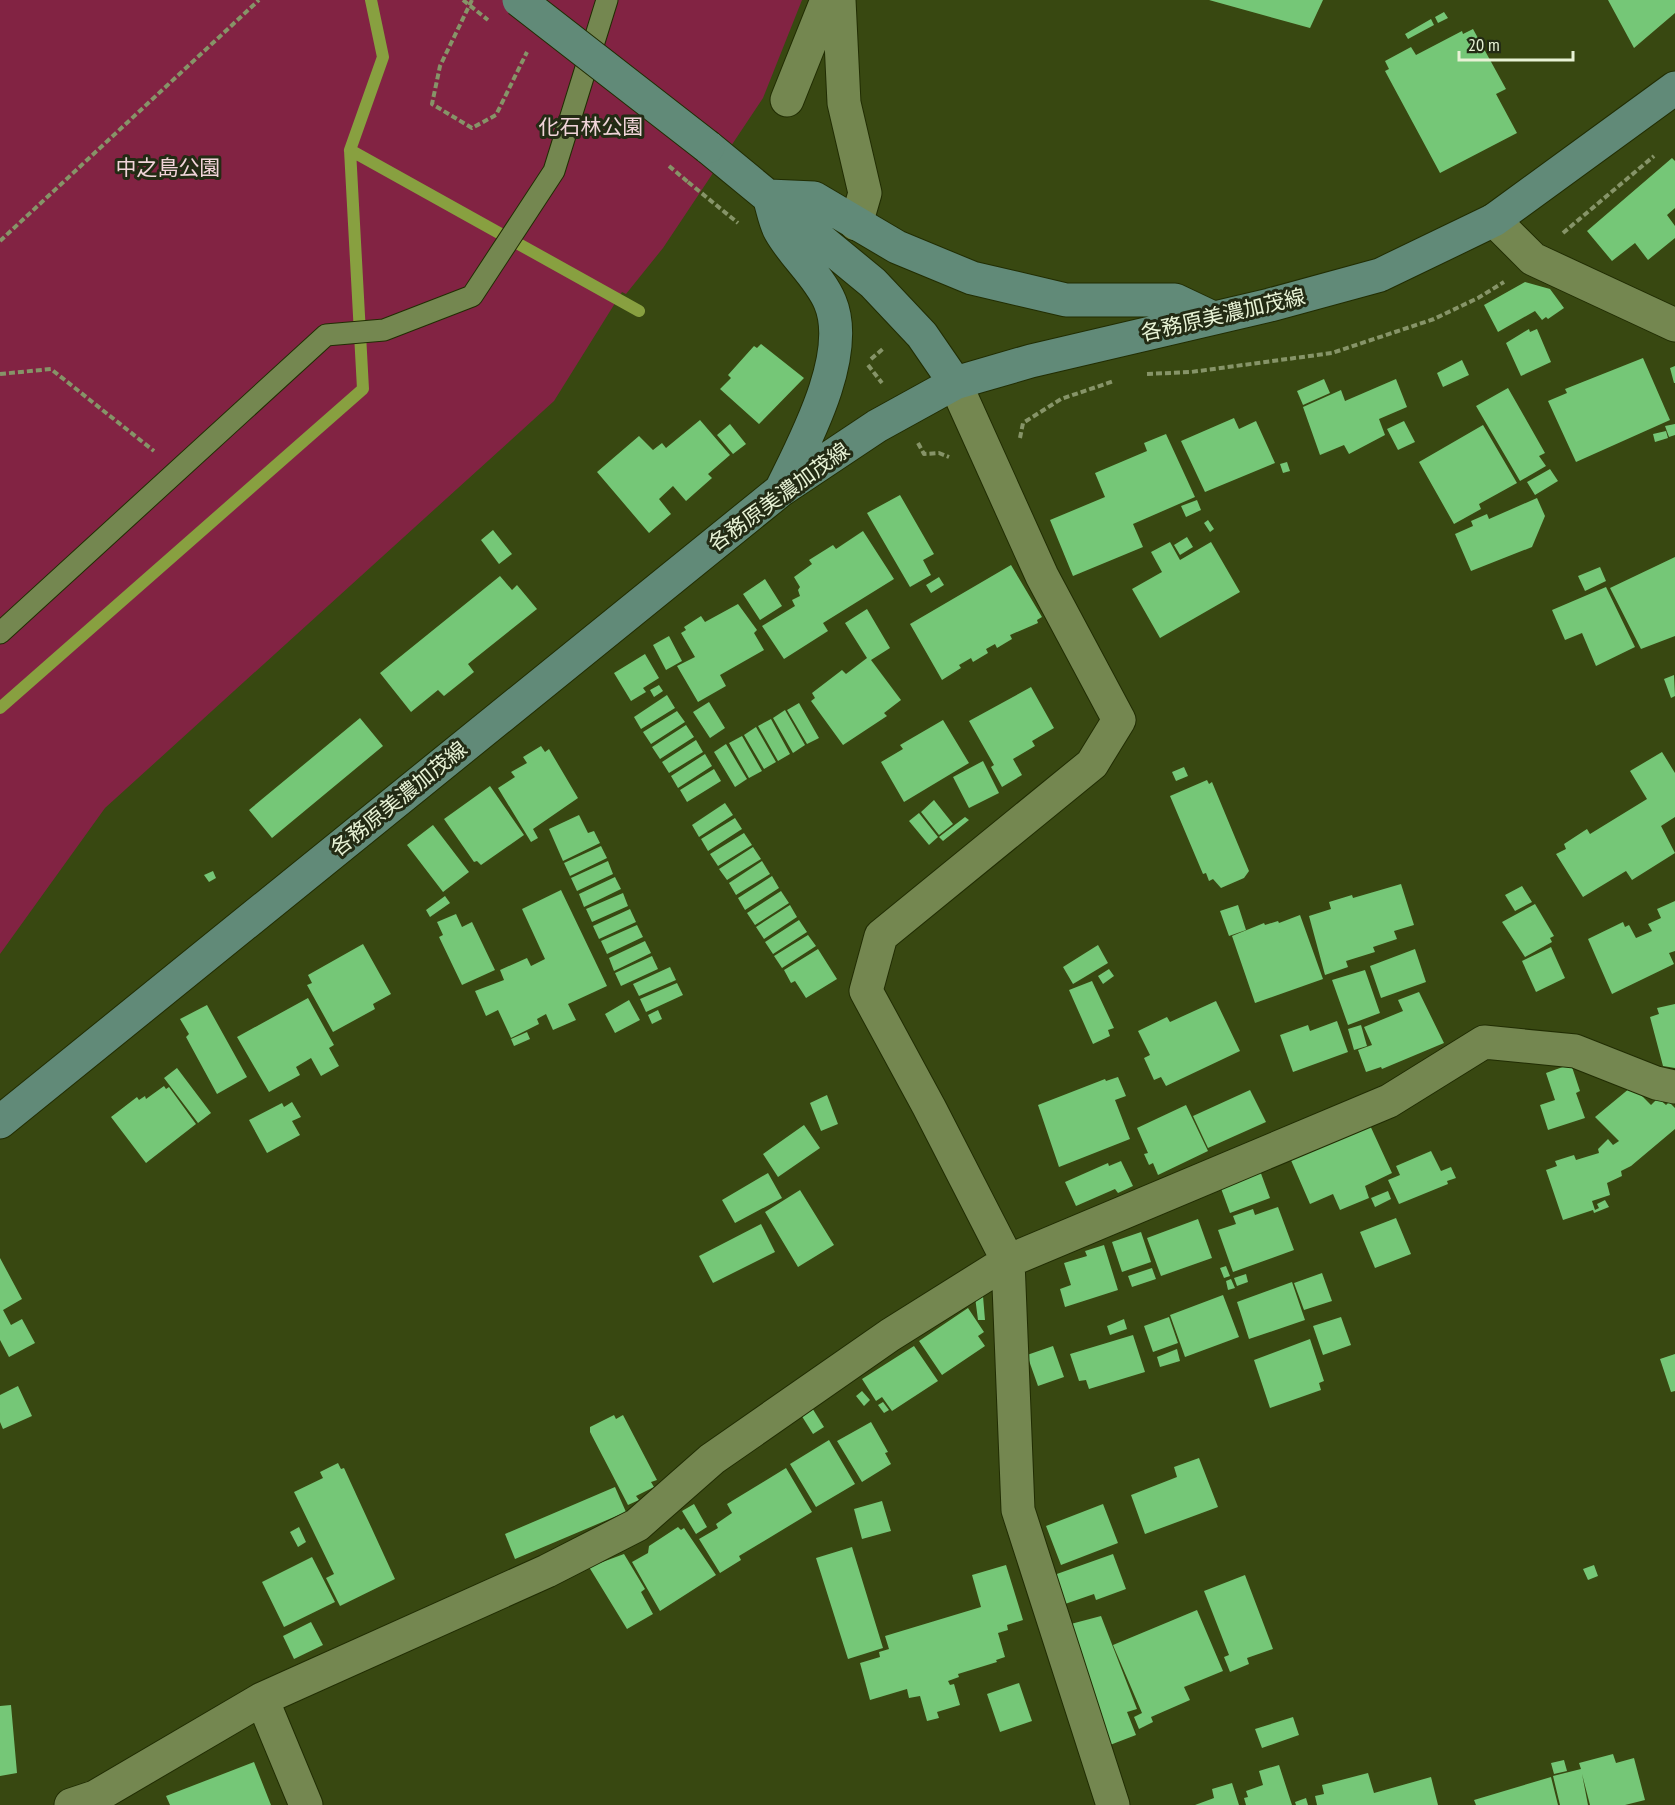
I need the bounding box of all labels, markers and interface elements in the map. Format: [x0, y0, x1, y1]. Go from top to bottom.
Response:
scale bar [1459, 24, 1573, 62]
text: 20 m [1468, 33, 1500, 56]
park label: 化石林公園 [539, 113, 644, 140]
park label: 中之島公園 [116, 154, 221, 181]
street label: 各務原美濃加茂線 [1138, 282, 1308, 347]
street label: 各務原美濃加茂線 [703, 436, 855, 557]
street label: 各務原美濃加茂線 [325, 735, 472, 862]

